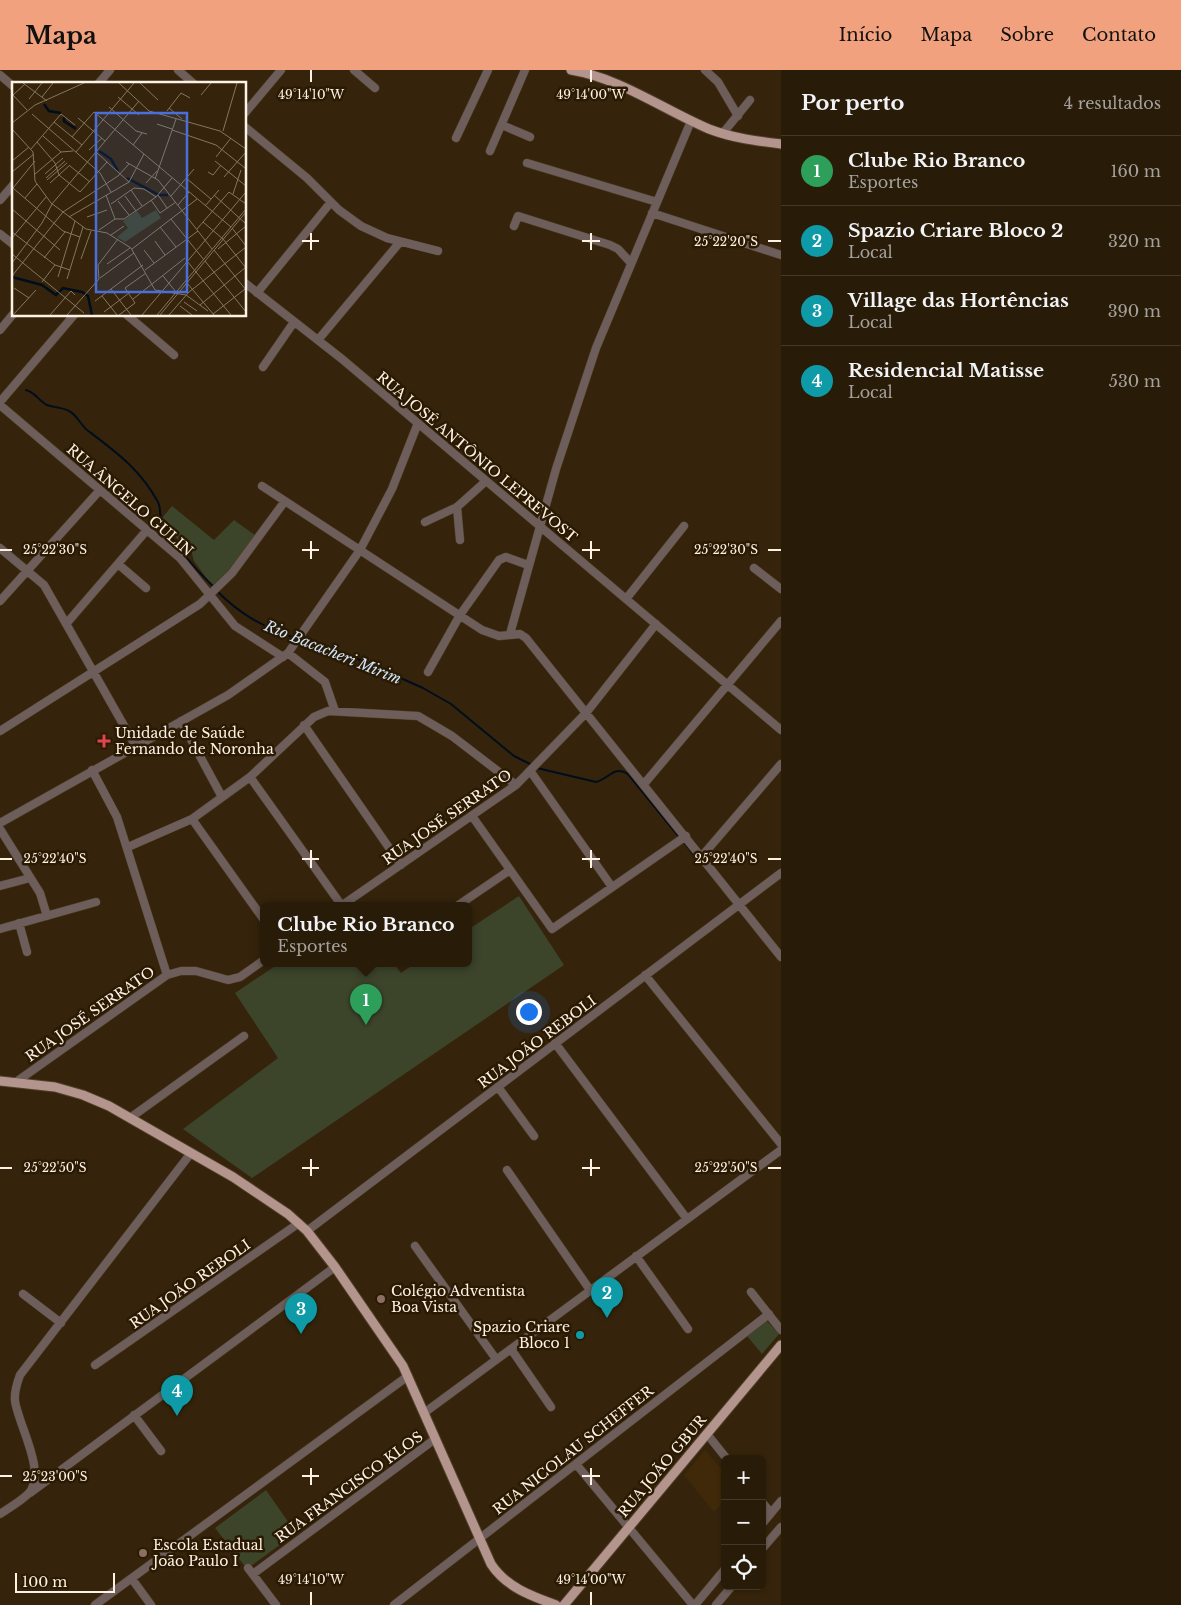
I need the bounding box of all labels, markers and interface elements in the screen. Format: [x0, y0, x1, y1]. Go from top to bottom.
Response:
text: Mapa [25, 21, 97, 50]
text: Início [839, 24, 892, 46]
text: Mapa [920, 24, 972, 46]
text: Sobre [1000, 24, 1054, 46]
text: Contato [1082, 24, 1156, 46]
inset map [12, 82, 246, 316]
text: 49°14'10"W [278, 87, 345, 102]
text: 49°14'00"W [556, 87, 627, 102]
text: Por perto [801, 90, 904, 116]
text: 4 resultados [1064, 93, 1161, 113]
text: Clube Rio Branco [848, 149, 1025, 172]
text: 1 [814, 161, 820, 181]
text: 160 m [1110, 161, 1161, 181]
text: Esportes [848, 172, 918, 192]
text: Spazio Criare Bloco 2 [848, 219, 1063, 242]
text: 2 [812, 231, 822, 251]
text: 320 m [1108, 231, 1161, 251]
text: 25°22'20"S [694, 234, 758, 249]
text: Local [848, 242, 893, 262]
text: Village das Hortências [848, 289, 1069, 312]
text: 3 [812, 301, 822, 321]
text: 390 m [1108, 301, 1161, 321]
text: Local [848, 312, 893, 332]
text: Residencial Matisse [848, 359, 1044, 382]
street label: RUA JOSÉ ANTÔNIO LEPREVOST [373, 367, 581, 546]
text: 4 [812, 371, 822, 391]
text: 530 m [1109, 371, 1161, 391]
text: Local [848, 382, 893, 402]
street label: RUA ÂNGELO GULIN [63, 439, 198, 560]
text: 25°22'30"S [23, 542, 87, 557]
text: 25°22'30"S [694, 542, 758, 557]
water label: Rio Bacacheri Mirim [261, 615, 404, 688]
place label: Unidade de Saúde Fernando de Noronha [115, 724, 274, 758]
marker: Unidade de Saúde Fernando de Noronha [97, 734, 111, 748]
street label: RUA JOSÉ SERRATO [379, 766, 515, 868]
text: 25°22'40"S [23, 851, 87, 866]
text: 25°22'40"S [694, 851, 758, 866]
popup [260, 902, 472, 967]
text: Clube Rio Branco [277, 913, 455, 936]
text: Esportes [277, 936, 348, 956]
street label: RUA JOSÉ SERRATO [22, 963, 158, 1065]
pin: 1 [350, 984, 382, 1025]
street label: RUA JOÃO REBOLI [474, 992, 600, 1092]
your location [516, 999, 542, 1025]
text: 25°22'50"S [24, 1160, 87, 1175]
text: 25°22'50"S [695, 1160, 758, 1175]
street label: RUA JOÃO REBOLI [126, 1235, 254, 1332]
pin: 2 [591, 1277, 623, 1318]
place label: Colégio Adventista Boa Vista [391, 1282, 525, 1316]
pin: 3 [285, 1293, 317, 1334]
marker: Colégio Adventista Boa Vista [375, 1293, 387, 1305]
place label: Spazio Criare Bloco 1 [473, 1318, 570, 1352]
marker: Spazio Criare Bloco 1 [574, 1329, 586, 1341]
pin: 4 [161, 1375, 193, 1416]
street label: RUA NICOLAU SCHEFFER [489, 1381, 658, 1518]
street label: RUA JOÃO GBUR [614, 1410, 711, 1521]
street label: RUA FRANCISCO KLOS [272, 1427, 426, 1547]
map controls [721, 1455, 766, 1590]
button: + [721, 1455, 766, 1500]
text: 25°23'00"S [22, 1469, 88, 1484]
button: − [721, 1500, 766, 1545]
place label: Escola Estadual João Paulo I [151, 1536, 264, 1570]
button: locate [721, 1545, 766, 1590]
marker: Escola Estadual João Paulo I [137, 1547, 149, 1559]
scale bar [15, 1570, 115, 1593]
text: 49°14'10"W [278, 1572, 345, 1587]
text: 49°14'00"W [556, 1572, 627, 1587]
text: 100 m [22, 1573, 67, 1591]

